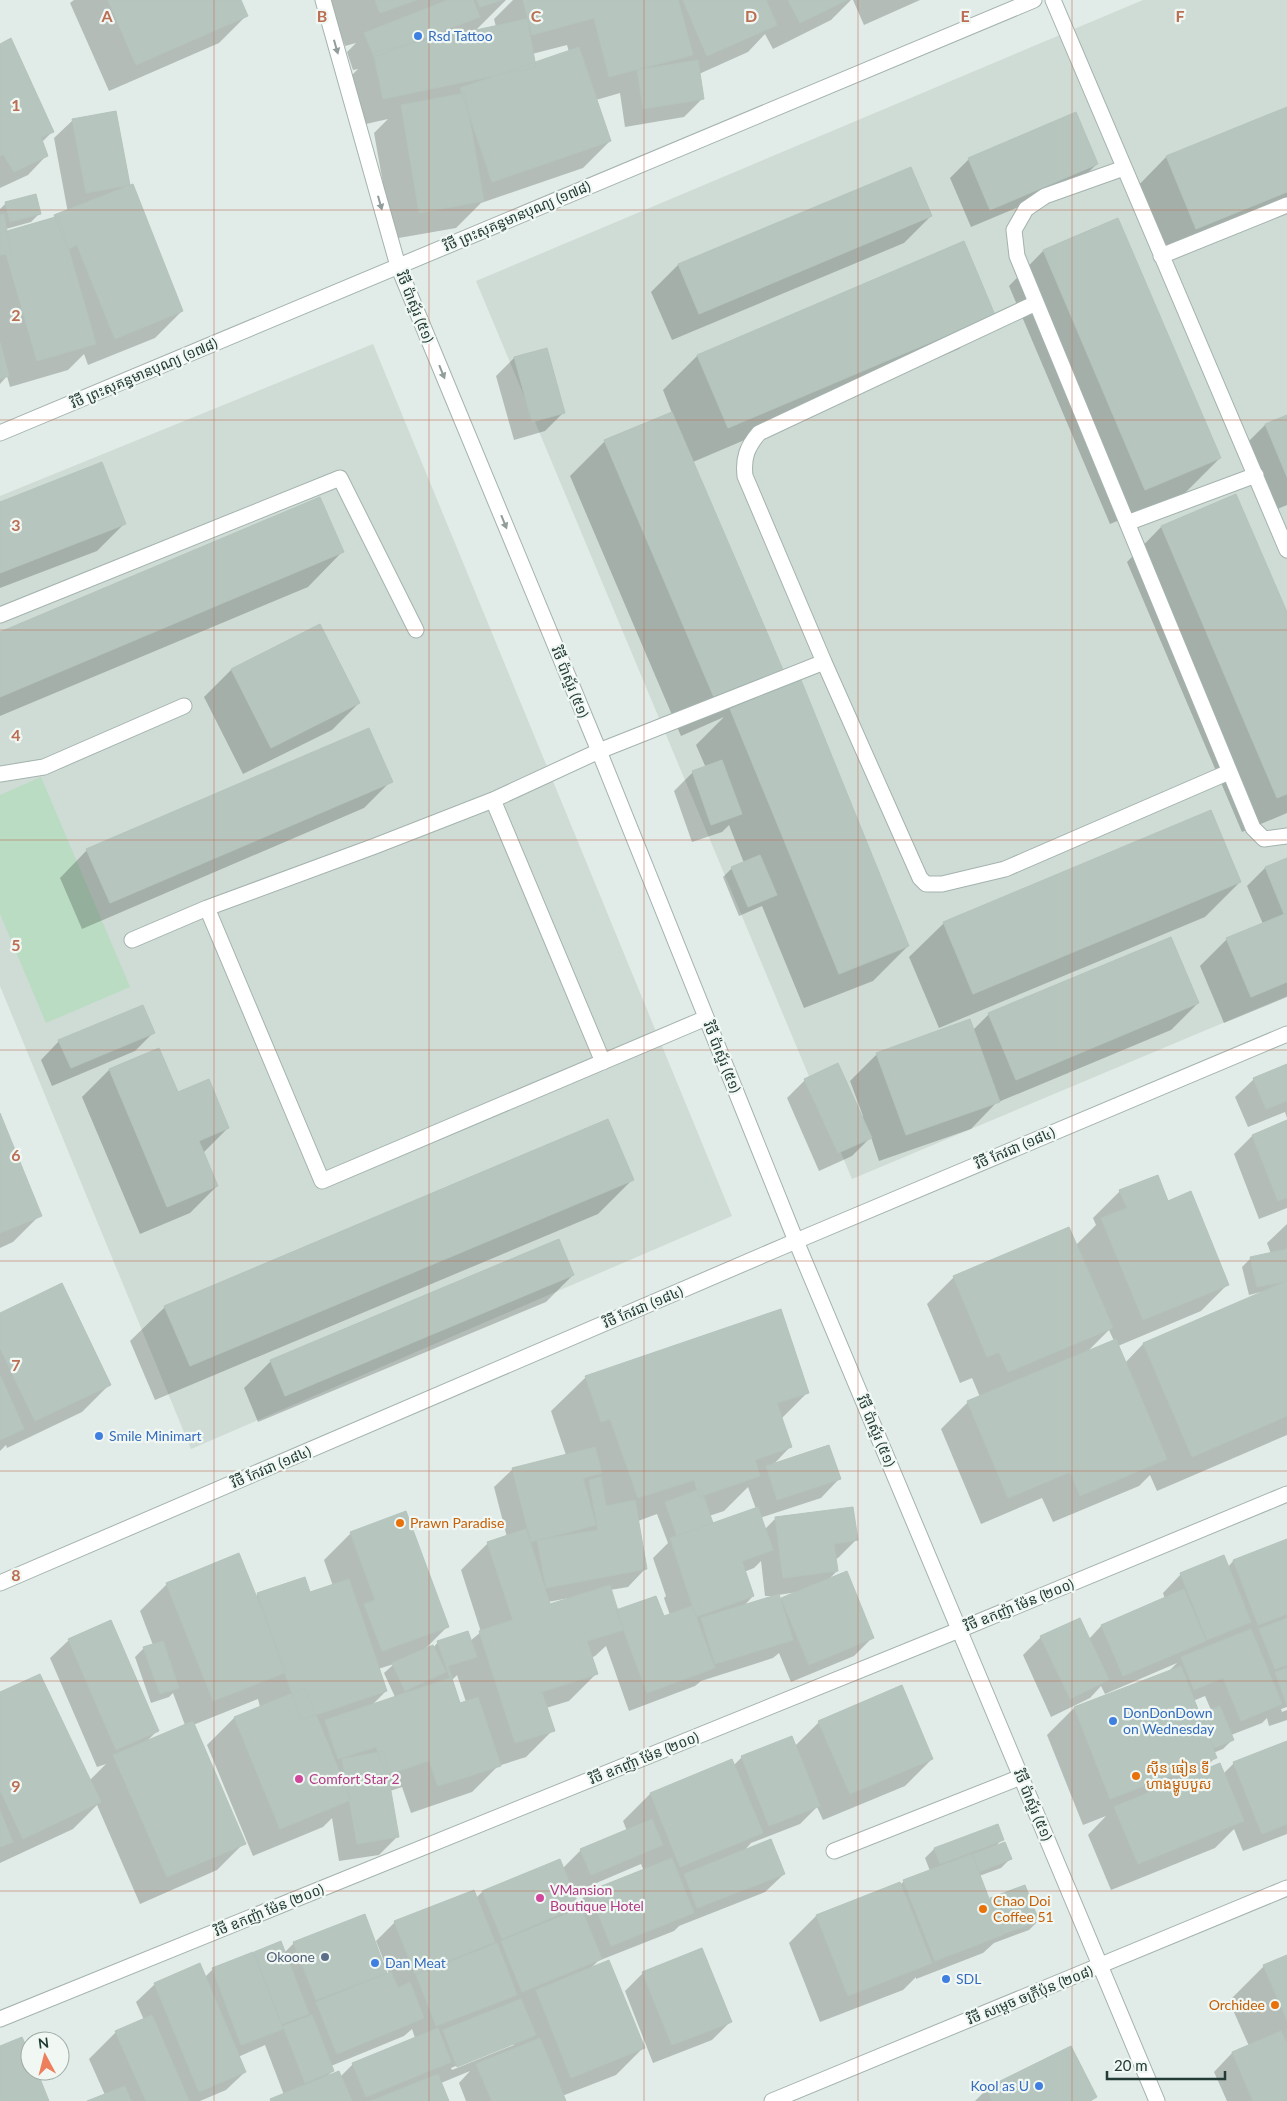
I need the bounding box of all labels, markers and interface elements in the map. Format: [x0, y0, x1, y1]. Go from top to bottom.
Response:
text: A [100, 6, 113, 25]
text: B [317, 6, 327, 25]
text: C [531, 6, 542, 25]
text: D [745, 6, 757, 25]
text: E [960, 6, 970, 25]
text: F [1175, 6, 1185, 25]
place label: Rsd Tattoo [428, 27, 493, 44]
marker: Rsd Tattoo [412, 30, 424, 42]
one-way arrow [333, 40, 341, 55]
text: 1 [11, 95, 21, 114]
street label: វិថី ព្រះសុគន្ធមានបុណ្យ (១៧៨) [440, 177, 594, 256]
one-way arrow [377, 196, 385, 211]
street label: វិថី ប៉ាស្ទ័រ (៥១) [392, 268, 438, 346]
text: 2 [11, 305, 21, 324]
street label: វិថី ព្រះសុគន្ធមានបុណ្យ (១៧៨) [67, 334, 221, 413]
one-way arrow [438, 365, 446, 380]
text: 3 [11, 515, 21, 534]
one-way arrow [501, 515, 509, 529]
street label: វិថី ប៉ាស្ទ័រ (៥១) [547, 643, 593, 721]
text: 4 [11, 725, 21, 744]
text: 5 [11, 935, 21, 954]
street label: វិថី ប៉ាស្ទ័រ (៥១) [699, 1018, 745, 1096]
street label: វិថី កែវជា (១៨៤) [972, 1123, 1058, 1172]
text: 6 [11, 1145, 21, 1164]
street label: វិថី កែវជា (១៨៤) [600, 1282, 686, 1331]
text: 7 [11, 1355, 21, 1374]
street label: វិថី ប៉ាស្ទ័រ (៥១) [852, 1392, 899, 1470]
place label: Smile Minimart [109, 1427, 202, 1444]
marker: Smile Minimart [93, 1430, 105, 1442]
street label: វិថី កែវជា (១៨៤) [228, 1442, 314, 1491]
place label: Prawn Paradise [410, 1514, 504, 1531]
marker: Prawn Paradise [394, 1517, 406, 1529]
text: 8 [11, 1565, 21, 1584]
street label: វិថី ឧកញ៉ា ម៉ែន (២០០) [961, 1575, 1077, 1635]
place label: DonDonDown on Wednesday [1123, 1704, 1215, 1737]
marker: DonDonDown on Wednesday [1107, 1715, 1119, 1727]
street label: វិថី ឧកញ៉ា ម៉ែន (២០០) [586, 1728, 702, 1788]
place label: ស៊ីន ធៀន ទី ហាងម្ហូបបួស [1146, 1759, 1212, 1796]
street label: វិថី ប៉ាស្ទ័រ (៥១) [1009, 1766, 1056, 1844]
place label: Comfort Star 2 [309, 1770, 400, 1787]
marker: ស៊ីន ធៀន ទី ហាងម្ហូបបួស [1130, 1770, 1142, 1782]
marker: Comfort Star 2 [293, 1773, 305, 1785]
text: 9 [11, 1776, 21, 1795]
street label: វិថី ឧកញ៉ា ម៉ែន (២០០) [211, 1880, 327, 1940]
place label: VMansion Boutique Hotel [550, 1881, 644, 1914]
marker: VMansion Boutique Hotel [534, 1892, 546, 1904]
place label: Chao Doi Coffee 51 [993, 1892, 1054, 1925]
marker: Chao Doi Coffee 51 [977, 1903, 989, 1915]
place label: Okoone [266, 1948, 315, 1965]
marker: Okoone [319, 1951, 331, 1963]
place label: Dan Meat [385, 1954, 446, 1971]
marker: Dan Meat [369, 1957, 381, 1969]
street label: វិថី សម្តេច ចក្រីប៉ុន (២០៨) [964, 1961, 1096, 2029]
place label: SDL [956, 1970, 981, 1987]
marker: SDL [940, 1973, 952, 1985]
place label: Orchidee [1209, 1996, 1265, 2013]
marker: Orchidee [1269, 1999, 1281, 2011]
north arrow [20, 2031, 70, 2081]
text: N [37, 2034, 50, 2052]
scale bar [1107, 2048, 1224, 2080]
text: 20 m [1114, 2056, 1148, 2074]
place label: Kool as U [971, 2077, 1029, 2094]
marker: Kool as U [1033, 2080, 1045, 2092]

